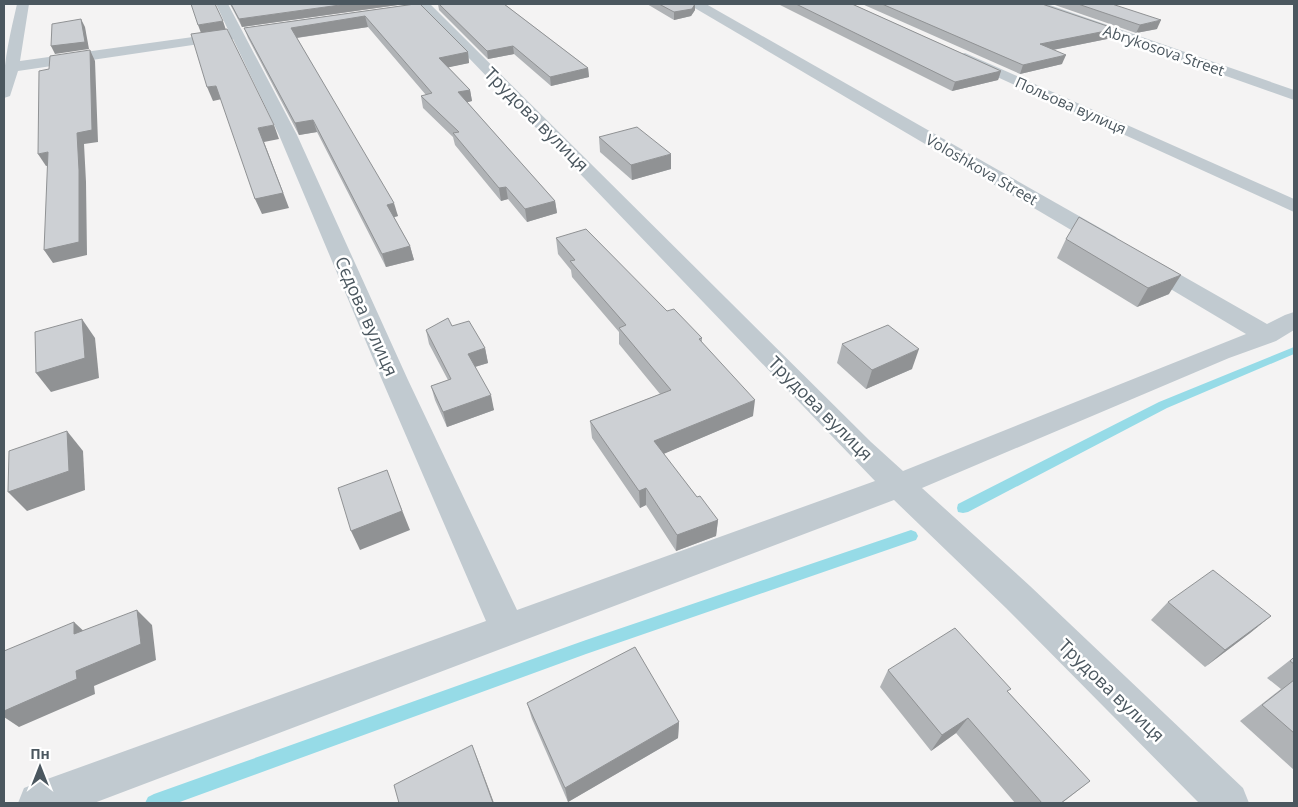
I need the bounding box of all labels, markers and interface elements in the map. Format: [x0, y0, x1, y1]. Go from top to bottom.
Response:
street label: Abrykosova Street [1101, 20, 1227, 80]
street label: Трудова вулиця [480, 62, 594, 176]
street label: Польова вулиця [1012, 72, 1130, 138]
street label: Voloshkova Street [923, 129, 1041, 209]
street label: Сєдова вулиця [330, 252, 404, 380]
street label: Трудова вулиця [764, 351, 878, 465]
street label: Трудова вулиця [1054, 633, 1170, 747]
north arrow [15, 742, 65, 792]
text: Пн [30, 744, 50, 763]

